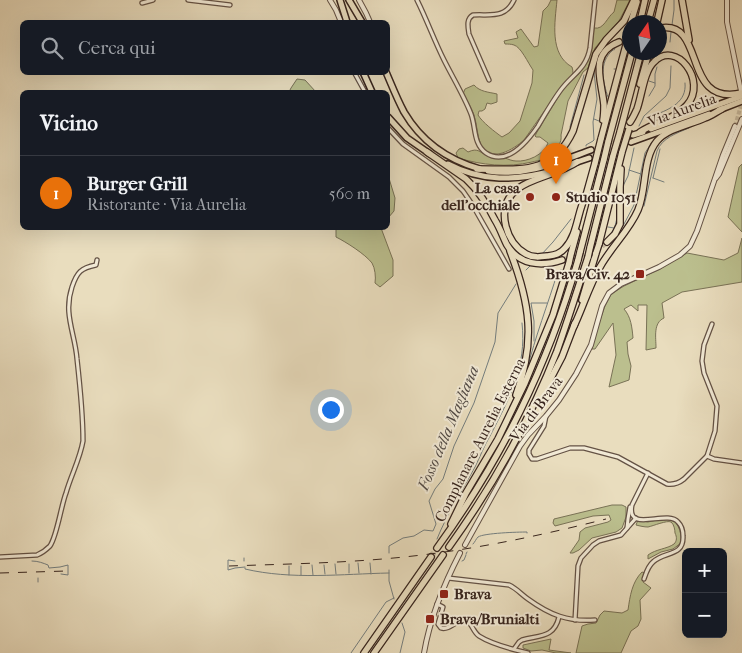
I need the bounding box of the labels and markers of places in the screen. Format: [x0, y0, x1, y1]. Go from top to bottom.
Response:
pin: 1 [540, 143, 572, 184]
place label: La casa dell'occhiale [441, 179, 521, 214]
place label: Studio 1051 [566, 188, 636, 206]
marker: La casa dell'occhiale [524, 191, 536, 203]
marker: Studio 1051 [550, 191, 562, 203]
place label: Brava/Civ. 42 [545, 265, 630, 283]
marker: Brava/Civ. 42 [634, 268, 646, 280]
place label: Brava [454, 585, 492, 603]
marker: Brava [438, 588, 450, 600]
place label: Brava/Brunialti [440, 610, 540, 628]
marker: Brava/Brunialti [424, 613, 436, 625]

